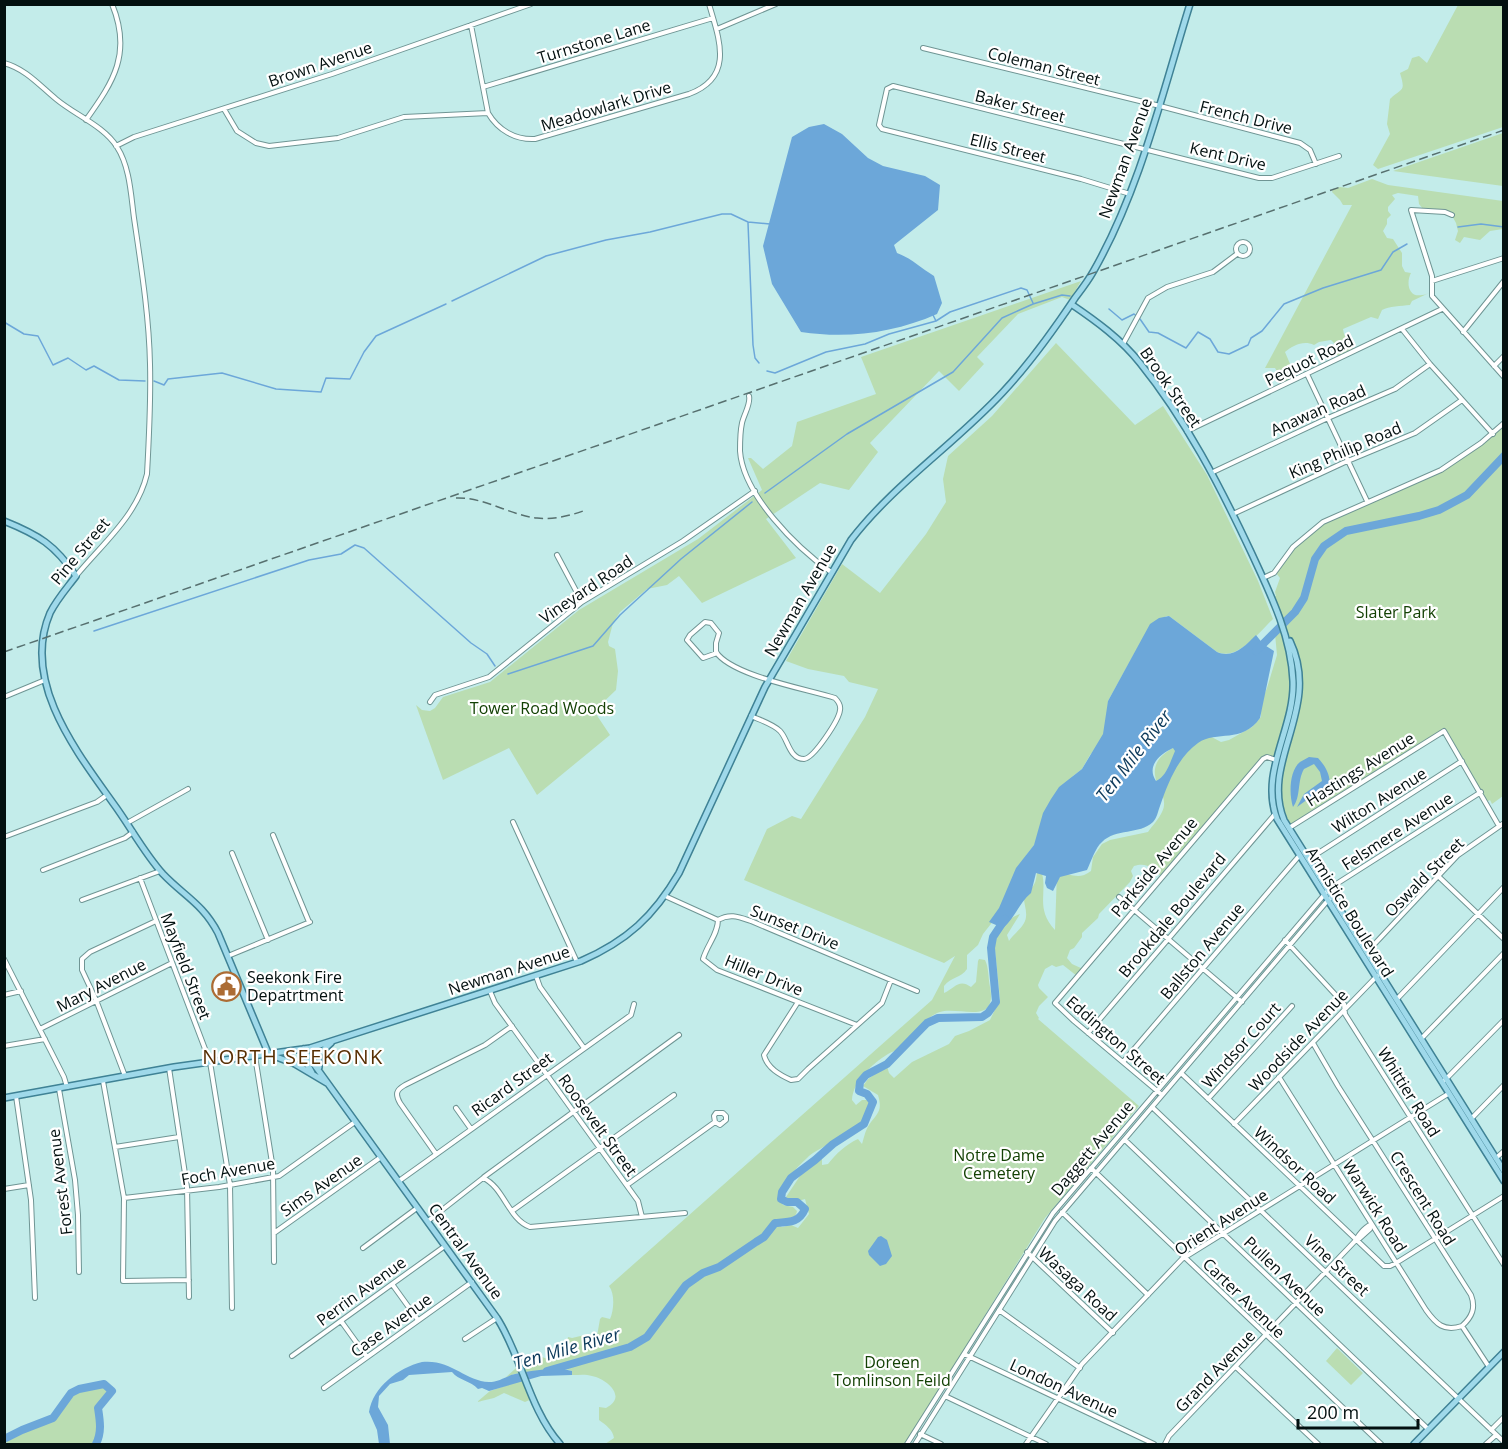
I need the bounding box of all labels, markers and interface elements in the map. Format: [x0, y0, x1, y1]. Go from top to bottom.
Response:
street label: Turnstone Lane [535, 13, 653, 69]
street label: Brown Avenue [265, 36, 375, 92]
street label: Coleman Street [986, 41, 1103, 91]
street label: Meadowlark Drive [538, 76, 674, 136]
street label: Baker Street [973, 84, 1068, 128]
street label: Newman Avenue [1093, 95, 1157, 221]
street label: French Drive [1198, 95, 1294, 139]
street label: Ellis Street [968, 128, 1049, 168]
street label: Kent Drive [1188, 137, 1268, 175]
street label: Pequot Road [1261, 329, 1357, 391]
street label: Brook Street [1135, 342, 1207, 432]
street label: Anawan Road [1267, 379, 1369, 441]
street label: King Philip Road [1285, 416, 1405, 484]
street label: Pine Street [45, 513, 115, 589]
street label: Newman Avenue [759, 540, 841, 660]
street label: Vineyard Road [535, 550, 637, 628]
park label: Slater Park [1356, 601, 1437, 623]
park label: Tower Road Woods [470, 697, 614, 719]
water label: Ten Mile River [1090, 704, 1177, 806]
street label: Hastings Avenue [1302, 727, 1418, 811]
street label: Wilton Avenue [1327, 762, 1431, 838]
street label: Felsmere Avenue [1337, 787, 1457, 875]
street label: Parkside Avenue [1106, 813, 1202, 921]
street label: Oswald Street [1379, 832, 1469, 922]
street label: Armistice Boulevard [1301, 843, 1399, 981]
street label: Brookdale Boulevard [1113, 848, 1231, 982]
street label: Ballston Avenue [1155, 898, 1249, 1004]
street label: Sunset Drive [747, 899, 843, 955]
street label: Mayfield Street [156, 910, 217, 1023]
street label: Newman Avenue [445, 940, 573, 1000]
street label: Hiller Drive [722, 949, 806, 1001]
street label: Mary Avenue [52, 953, 150, 1017]
place label: Seekonk Fire Depatrtment [247, 966, 344, 1006]
public building icon: Seekonk Fire Depatrtment [210, 970, 242, 1002]
street label: Woodside Avenue [1244, 984, 1353, 1096]
street label: Eddington Street [1062, 991, 1171, 1089]
street label: Windsor Court [1197, 997, 1286, 1093]
district label: NORTH SEEKONK [202, 1043, 384, 1070]
street label: Whittier Road [1373, 1043, 1445, 1141]
street label: Ricard Street [467, 1047, 557, 1121]
street label: Roosevelt Street [553, 1069, 643, 1181]
street label: Daggett Avenue [1046, 1096, 1138, 1200]
street label: Windsor Road [1249, 1121, 1341, 1209]
street label: Forest Avenue [43, 1128, 77, 1236]
park label: Notre Dame Cemetery [953, 1144, 1045, 1184]
street label: Crescent Road [1385, 1146, 1461, 1250]
street label: Sims Avenue [276, 1149, 366, 1221]
street label: Foch Avenue [179, 1152, 277, 1190]
street label: Warwick Road [1338, 1156, 1412, 1256]
street label: Orient Avenue [1170, 1184, 1272, 1260]
street label: Central Avenue [424, 1198, 508, 1304]
street label: Vine Street [1300, 1229, 1374, 1301]
street label: Pullen Avenue [1239, 1231, 1331, 1321]
street label: Wasaga Road [1034, 1242, 1122, 1326]
street label: Perrin Avenue [312, 1251, 410, 1331]
street label: Carter Avenue [1198, 1253, 1290, 1343]
street label: Case Avenue [346, 1288, 436, 1362]
water label: Ten Mile River [511, 1321, 624, 1375]
street label: Grand Avenue [1170, 1325, 1260, 1417]
park label: Doreen Tomlinson Feild [833, 1351, 951, 1391]
street label: London Avenue [1006, 1353, 1122, 1423]
scale bar [1298, 1392, 1418, 1430]
text: 200 m [1307, 1400, 1359, 1424]

